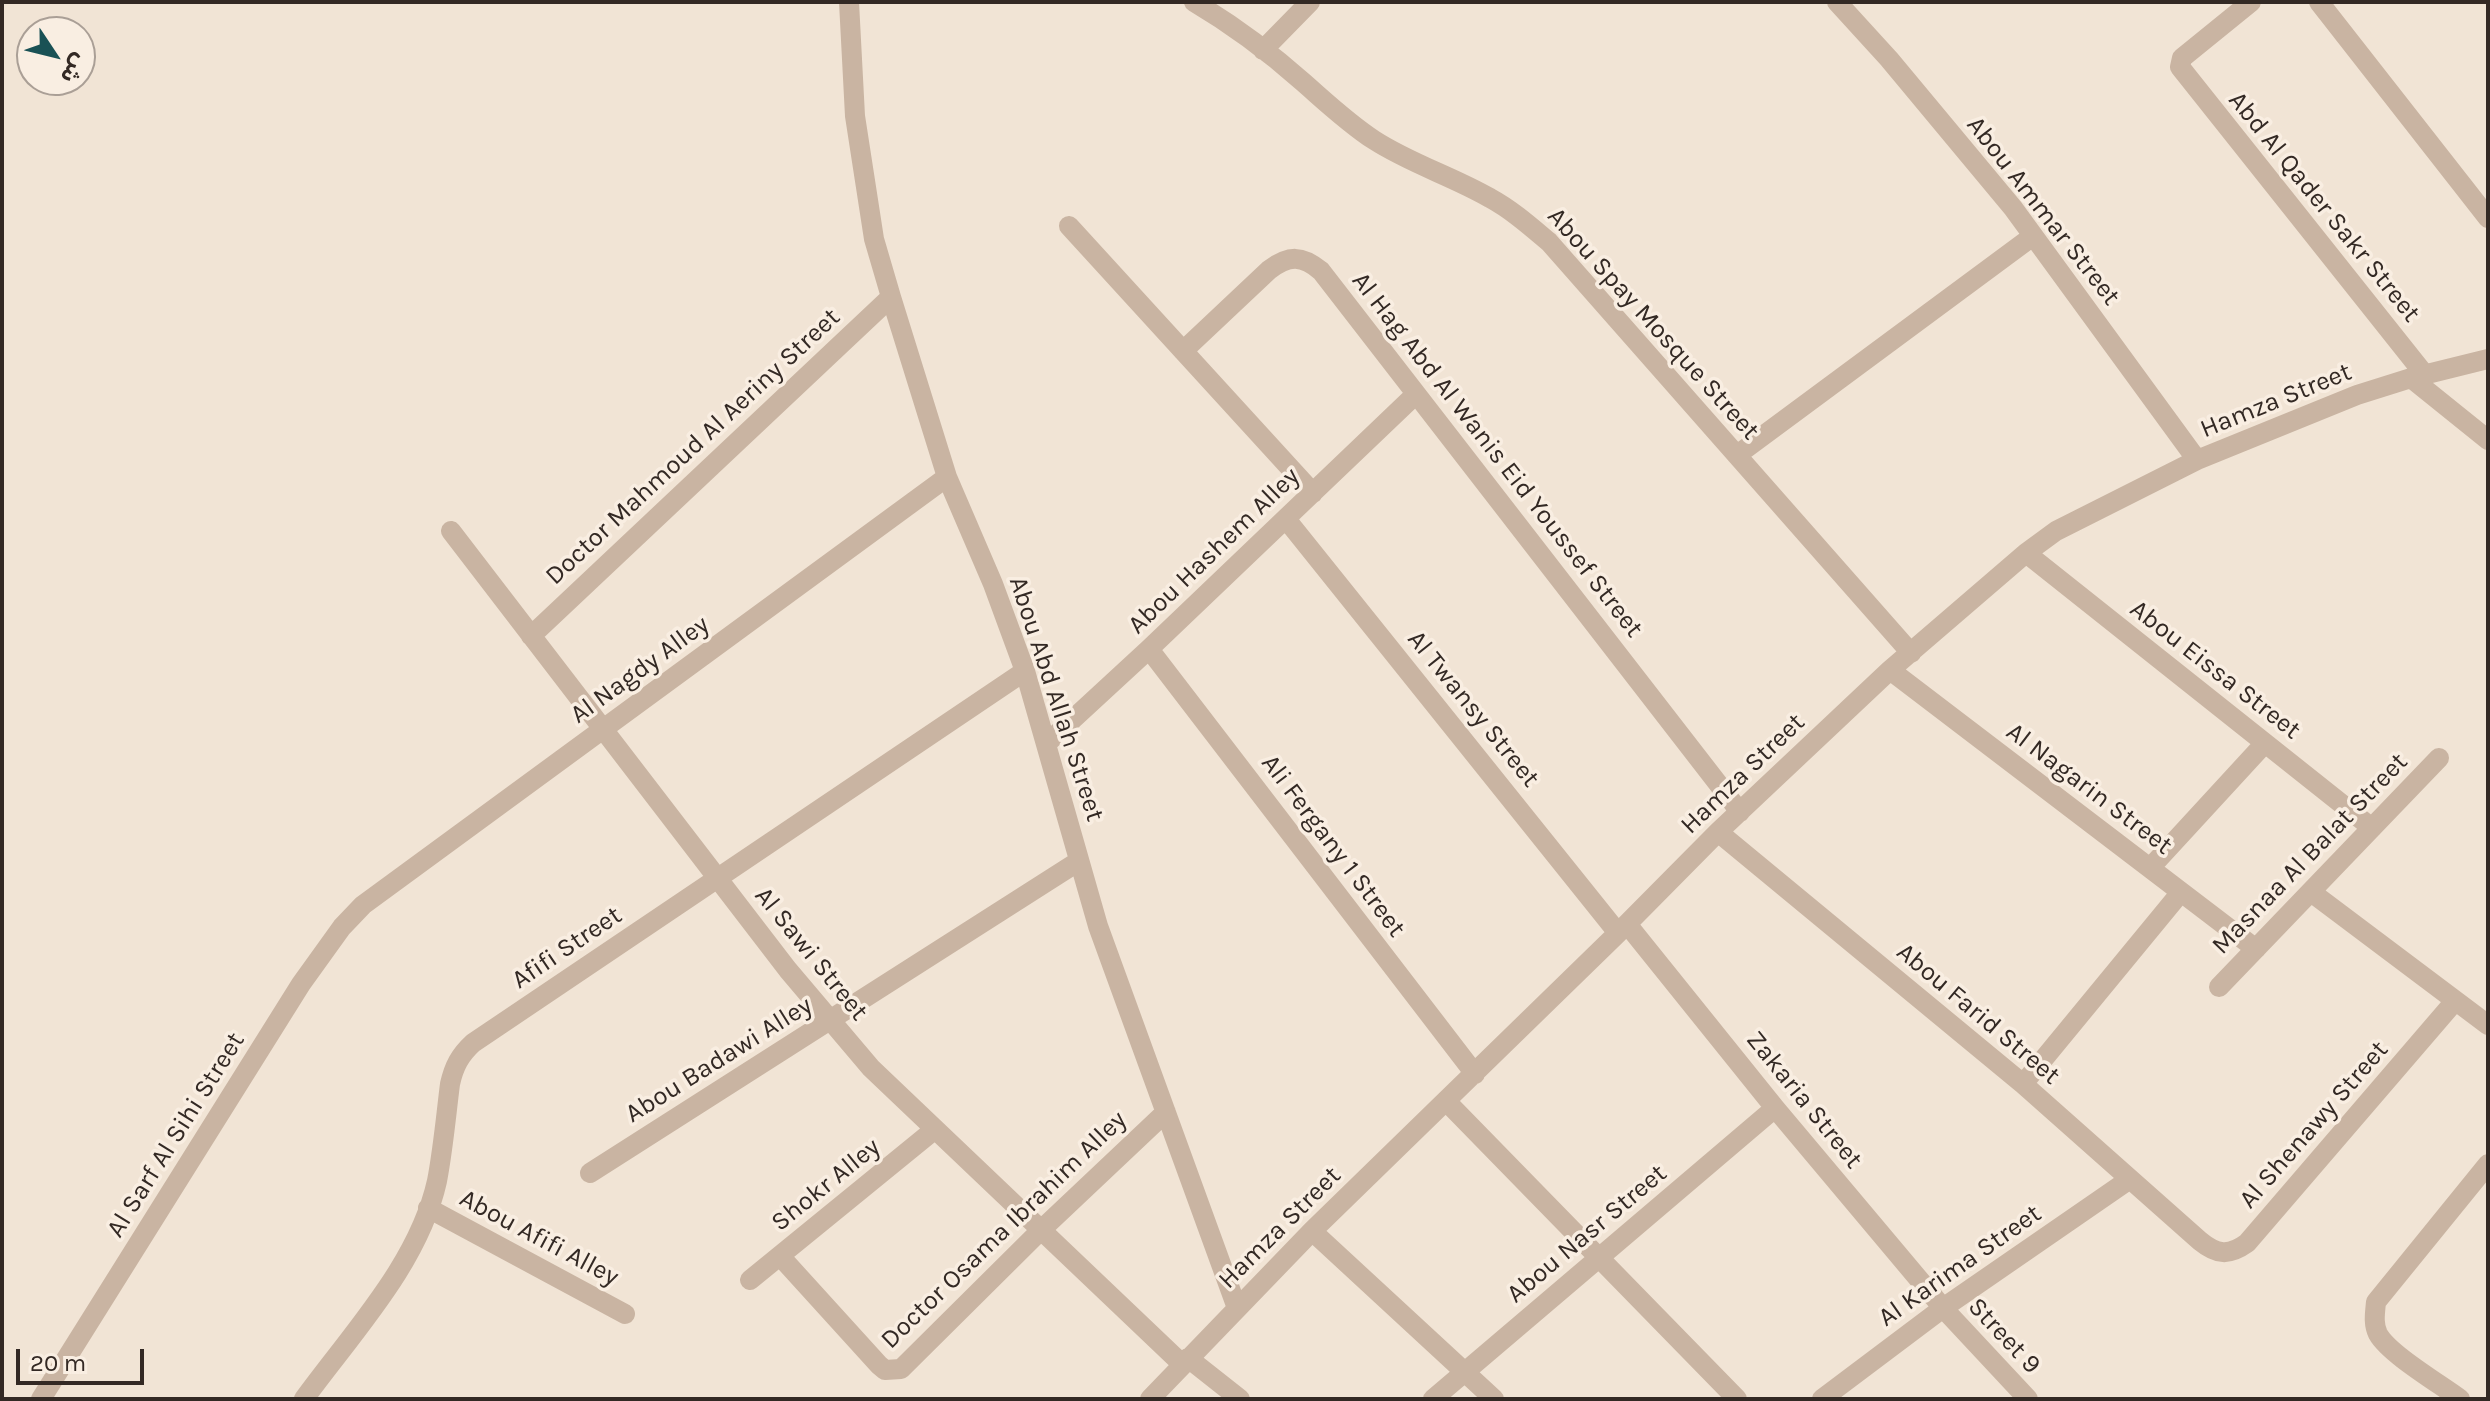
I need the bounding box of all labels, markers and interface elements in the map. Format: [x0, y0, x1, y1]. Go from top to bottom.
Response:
north arrow [16, 16, 96, 96]
text: ش [55, 49, 93, 88]
street label: Abd Al Qader Sakr Street [2221, 85, 2427, 329]
street label: Abou Ammar Street [1960, 110, 2126, 312]
street label: Abou Spay Mosque Street [1540, 201, 1766, 447]
street label: Al Hag Abd Al Wanis Eid Youssef Street [1345, 266, 1649, 644]
street label: Doctor Mahmoud Al Aeriny Street [539, 302, 847, 592]
street label: Hamza Street [2196, 357, 2356, 445]
street label: Abou Hashem Alley [1122, 461, 1306, 641]
street label: Abou Abd Allah Street [1002, 573, 1110, 825]
street label: Abou Eissa Street [2123, 594, 2307, 746]
street label: Al Nagdy Alley [565, 609, 715, 731]
street label: Al Twansy Street [1400, 624, 1546, 794]
street label: Hamza Street [1675, 707, 1811, 841]
street label: Al Nagarin Street [2000, 716, 2178, 862]
street label: Masnaa Al Balat Street [2206, 747, 2414, 961]
street label: Ali Fergany 1 Street [1254, 749, 1412, 943]
street label: Al Sawi Street [748, 881, 874, 1027]
street label: Afifi Street [506, 900, 628, 996]
street label: Abou Farid Street [1890, 937, 2066, 1091]
street label: Abou Badawi Alley [620, 990, 818, 1130]
street label: Zakaria Street [1739, 1025, 1869, 1175]
street label: Al Sarf Al Sihi Street [100, 1027, 252, 1243]
street label: Al Shenawy Street [2233, 1035, 2395, 1215]
street label: Doctor Osama Ibrahim Alley [875, 1104, 1133, 1356]
street label: Shokr Alley [765, 1132, 887, 1238]
street label: Abou Nasr Street [1501, 1158, 1673, 1310]
street label: Hamza Street [1212, 1160, 1348, 1296]
street label: Abou Afifi Alley [454, 1183, 624, 1293]
street label: Al Karima Street [1872, 1198, 2048, 1334]
street label: Street 9 [1961, 1291, 2047, 1381]
scale bar [20, 1333, 148, 1383]
text: 20 m [30, 1349, 86, 1377]

